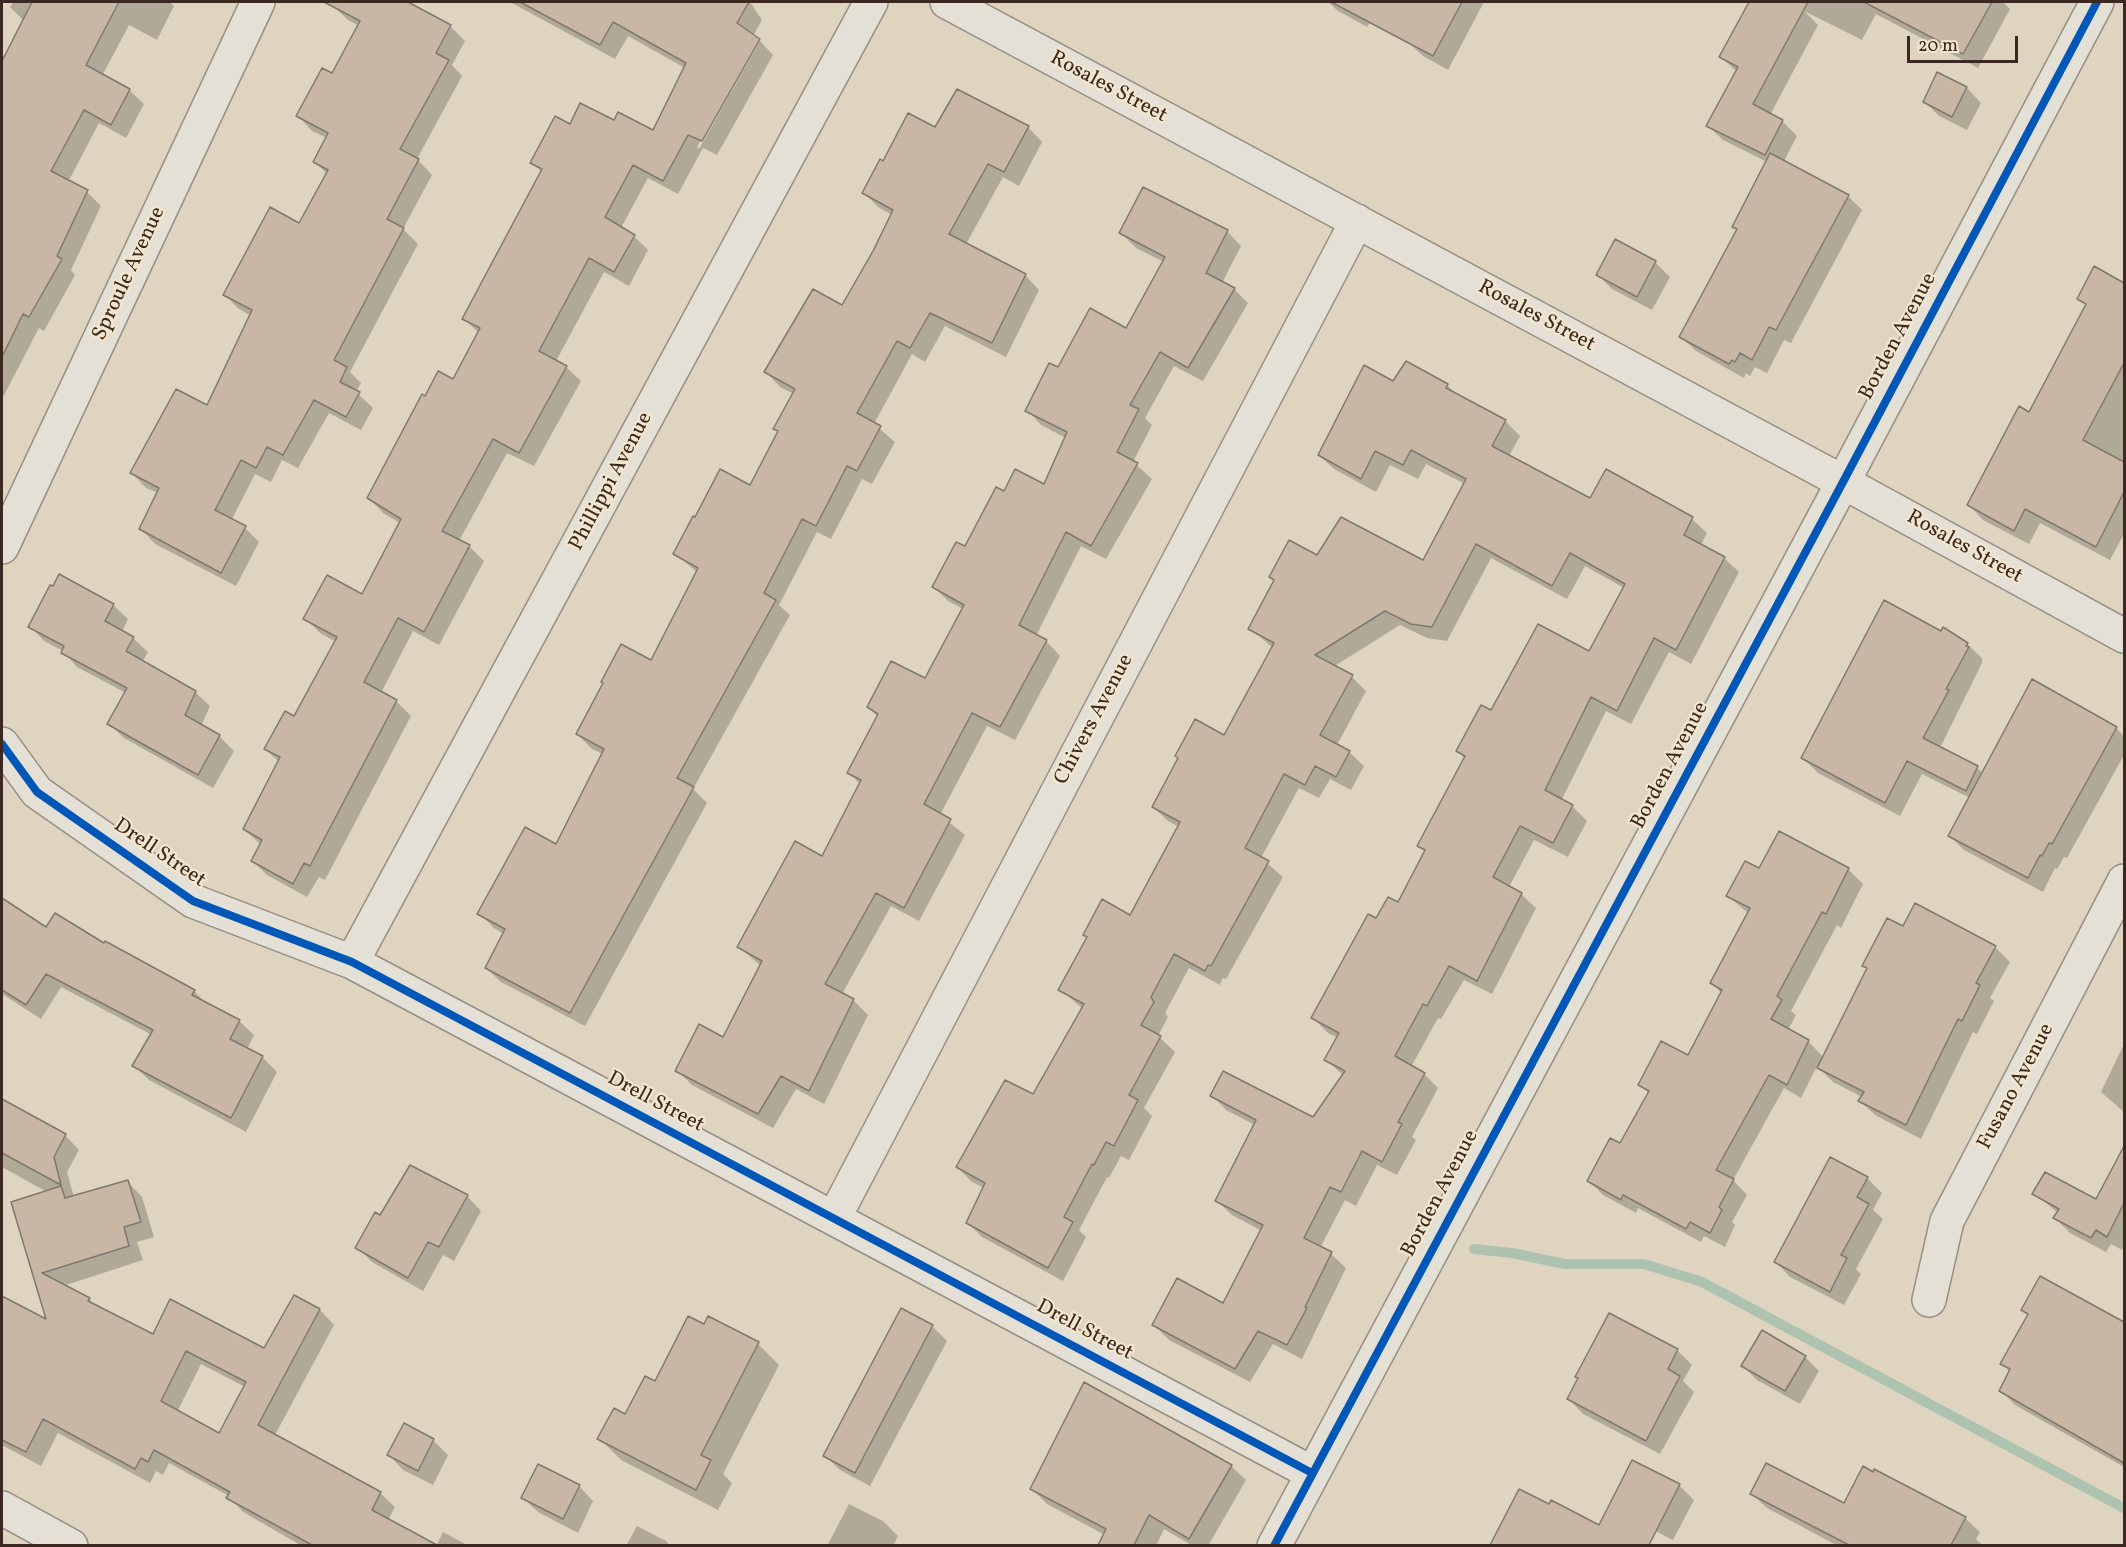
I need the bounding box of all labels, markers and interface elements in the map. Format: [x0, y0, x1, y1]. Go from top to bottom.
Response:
scale bar [1910, 24, 2021, 62]
text: 20 m [1918, 34, 1958, 59]
street label: Rosales Street [1045, 47, 1171, 129]
street label: Sproule Avenue [88, 203, 172, 345]
street label: Borden Avenue [1855, 269, 1943, 405]
street label: Rosales Street [1473, 276, 1599, 358]
street label: Phillippi Avenue [565, 408, 659, 556]
street label: Rosales Street [1901, 506, 2027, 590]
street label: Chivers Avenue [1050, 650, 1140, 790]
street label: Borden Avenue [1627, 698, 1715, 834]
street label: Drell Street [108, 814, 210, 894]
street label: Fusano Avenue [1973, 1020, 2061, 1154]
street label: Drell Street [602, 1067, 708, 1139]
street label: Borden Avenue [1397, 1126, 1485, 1262]
street label: Drell Street [1031, 1295, 1137, 1367]

